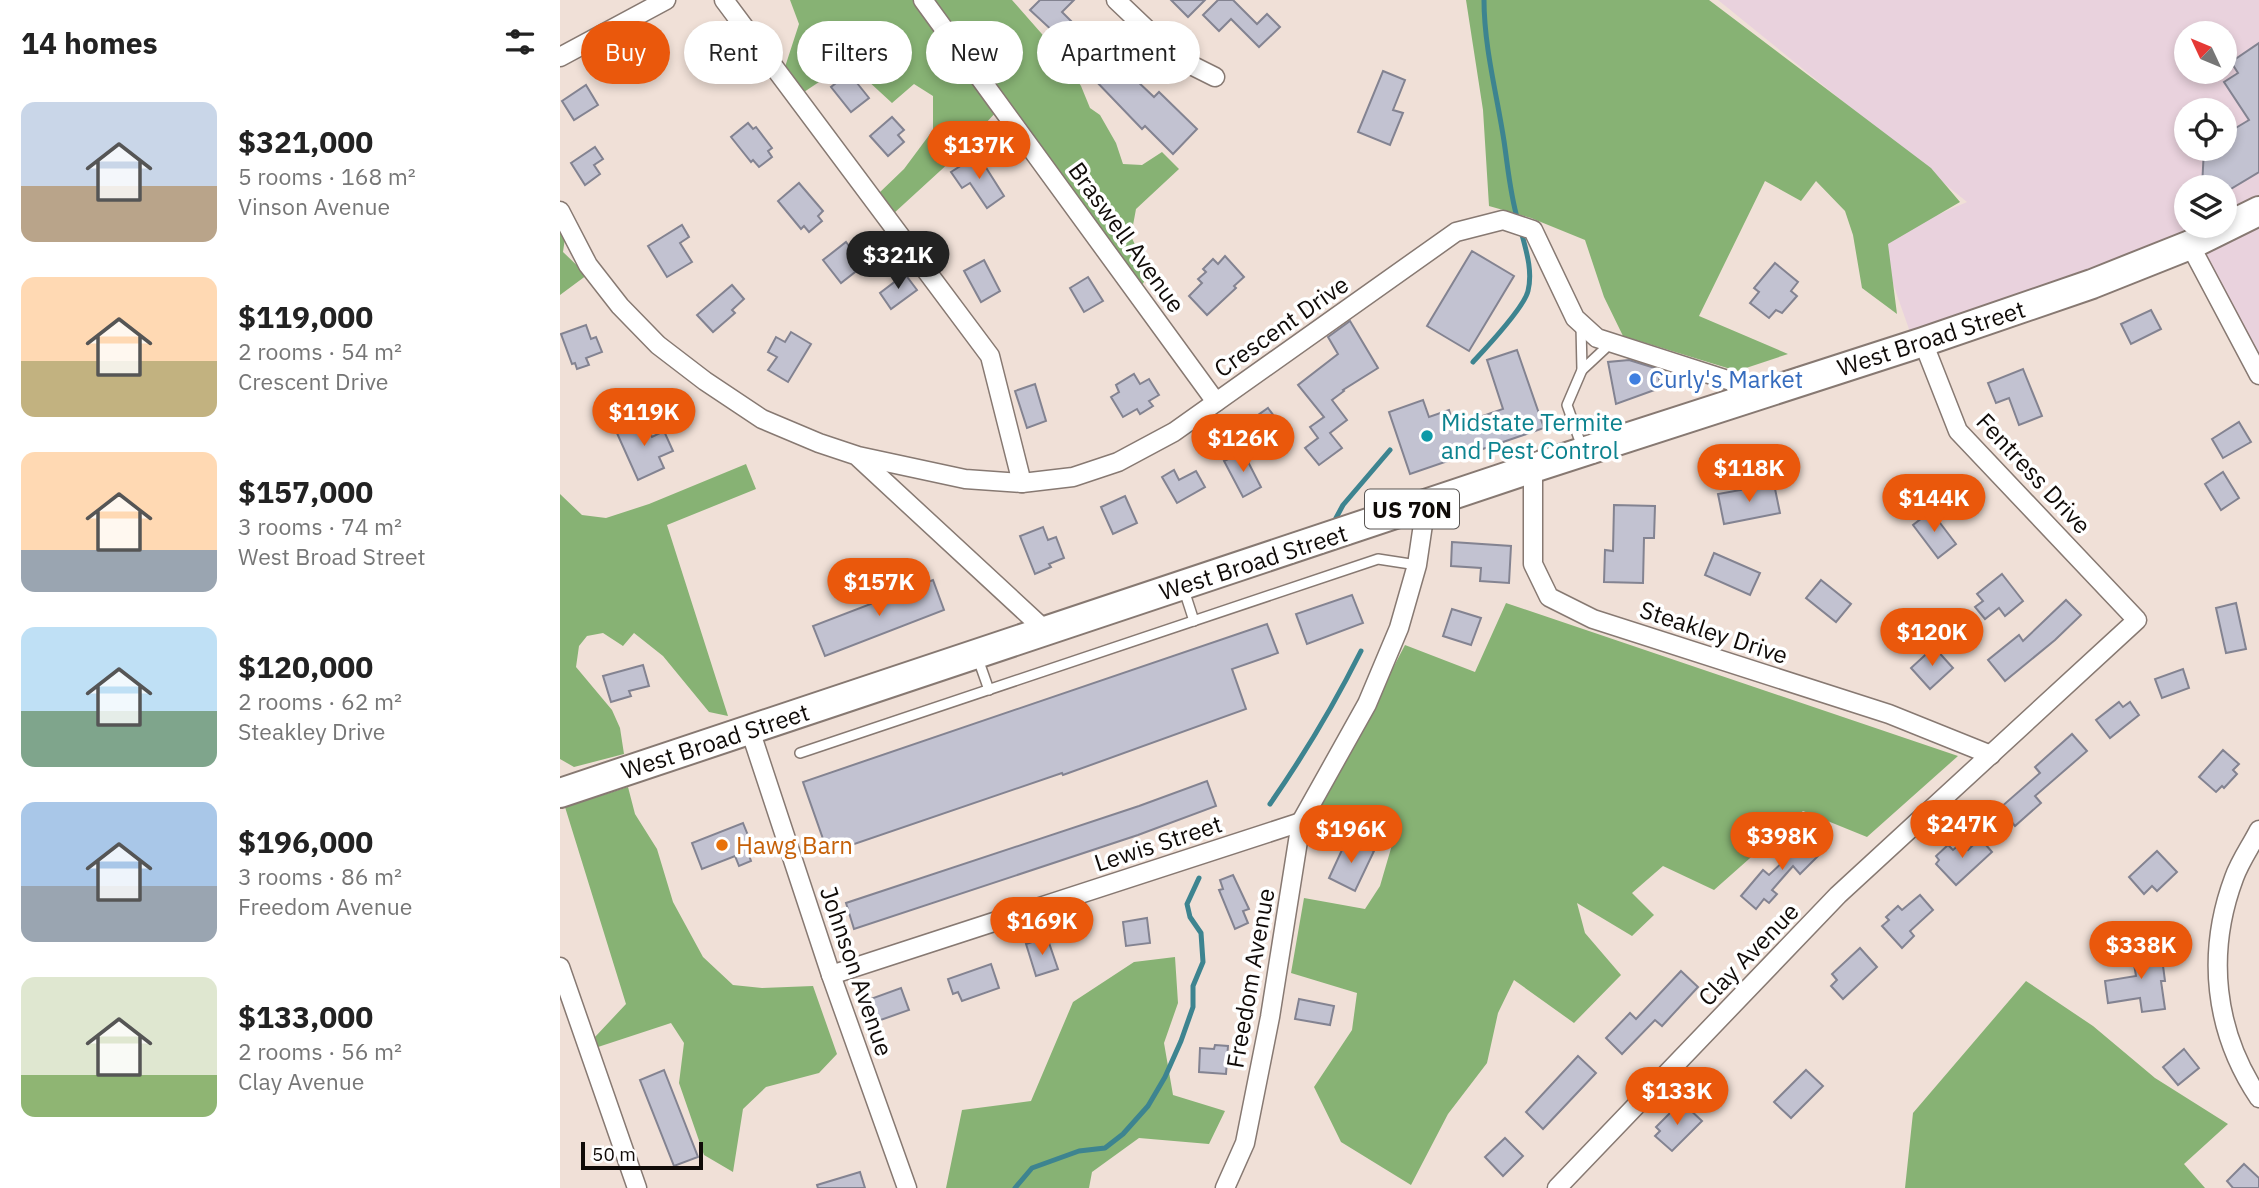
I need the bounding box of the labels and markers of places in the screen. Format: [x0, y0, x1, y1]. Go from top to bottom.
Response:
pin: $137K [930, 122, 1028, 181]
pin: $321K [849, 232, 947, 291]
place label: Curly's Market [1649, 363, 1803, 395]
marker: Curly's Market [1627, 371, 1643, 387]
pin: $119K [595, 388, 693, 448]
place label: Midstate Termite and Pest Control [1441, 406, 1623, 466]
pin: $126K [1194, 414, 1292, 474]
marker: Midstate Termite and Pest Control [1419, 428, 1435, 444]
pin: $118K [1700, 444, 1798, 504]
pin: $144K [1885, 475, 1983, 534]
pin: $157K [830, 558, 928, 618]
pin: $120K [1883, 608, 1981, 668]
pin: $247K [1913, 800, 2011, 860]
pin: $196K [1302, 806, 1400, 865]
pin: $398K [1733, 812, 1831, 872]
place label: Hawg Barn [736, 829, 853, 861]
marker: Hawg Barn [714, 837, 730, 853]
pin: $169K [993, 898, 1091, 957]
pin: $338K [2092, 922, 2190, 981]
pin: $133K [1628, 1068, 1726, 1127]

